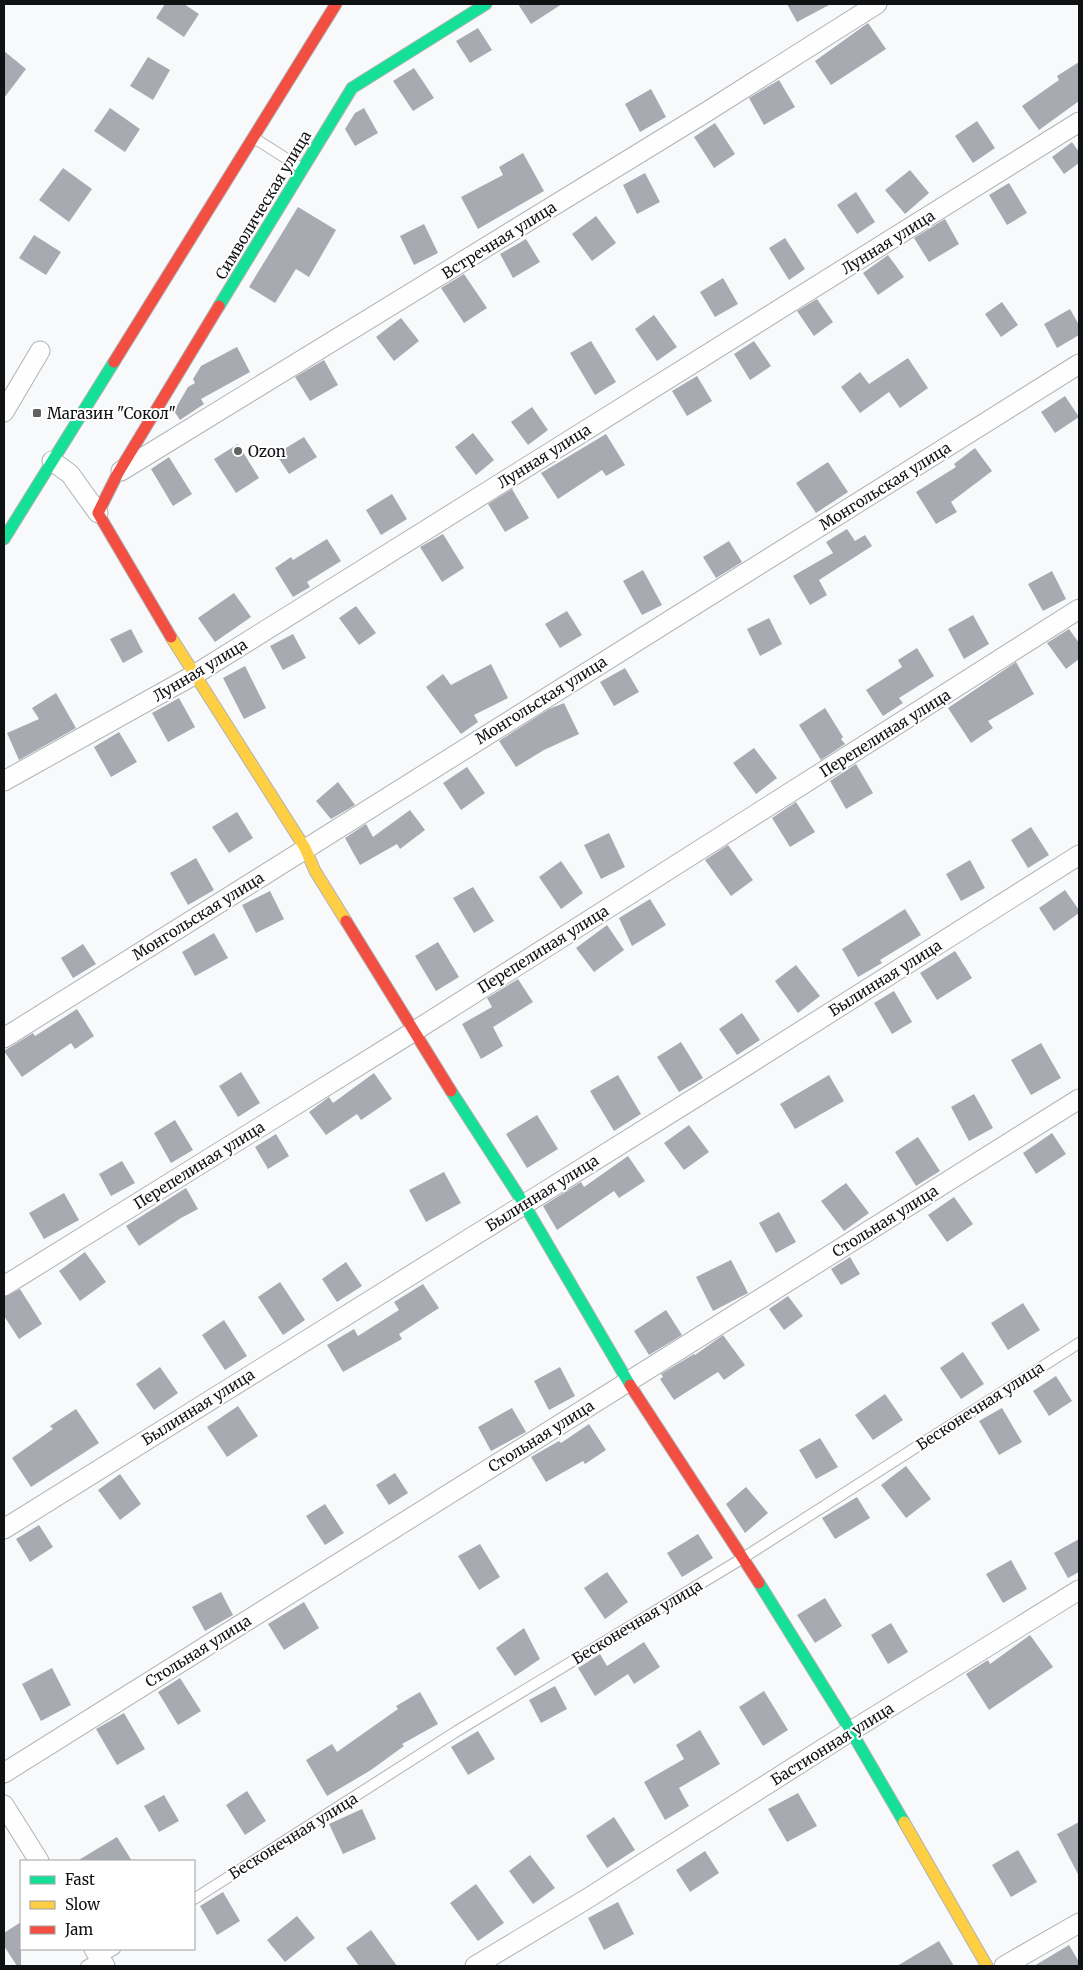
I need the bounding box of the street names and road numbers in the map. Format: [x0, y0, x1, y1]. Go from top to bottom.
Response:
street label: Символическая улица [211, 127, 315, 283]
street label: Встречная улица [438, 197, 560, 283]
street label: Лунная улица [838, 206, 938, 278]
street label: Лунная улица [494, 420, 594, 492]
street label: Монгольская улица [816, 438, 954, 534]
street label: Лунная улица [150, 634, 250, 706]
street label: Монгольская улица [472, 652, 610, 748]
street label: Перепелиная улица [816, 685, 954, 781]
street label: Монгольская улица [129, 868, 267, 964]
street label: Перепелиная улица [474, 901, 612, 997]
street label: Былинная улица [825, 936, 945, 1020]
street label: Перепелиная улица [130, 1117, 268, 1213]
street label: Былинная улица [482, 1151, 602, 1235]
street label: Стольная улица [829, 1181, 941, 1261]
street label: Бесконечная улица [913, 1358, 1047, 1454]
street label: Былинная улица [138, 1365, 258, 1449]
street label: Стольная улица [485, 1396, 597, 1476]
street label: Бесконечная улица [568, 1576, 706, 1668]
street label: Стольная улица [142, 1611, 254, 1691]
street label: Бастионная улица [767, 1698, 897, 1790]
street label: Бесконечная улица [225, 1789, 361, 1883]

